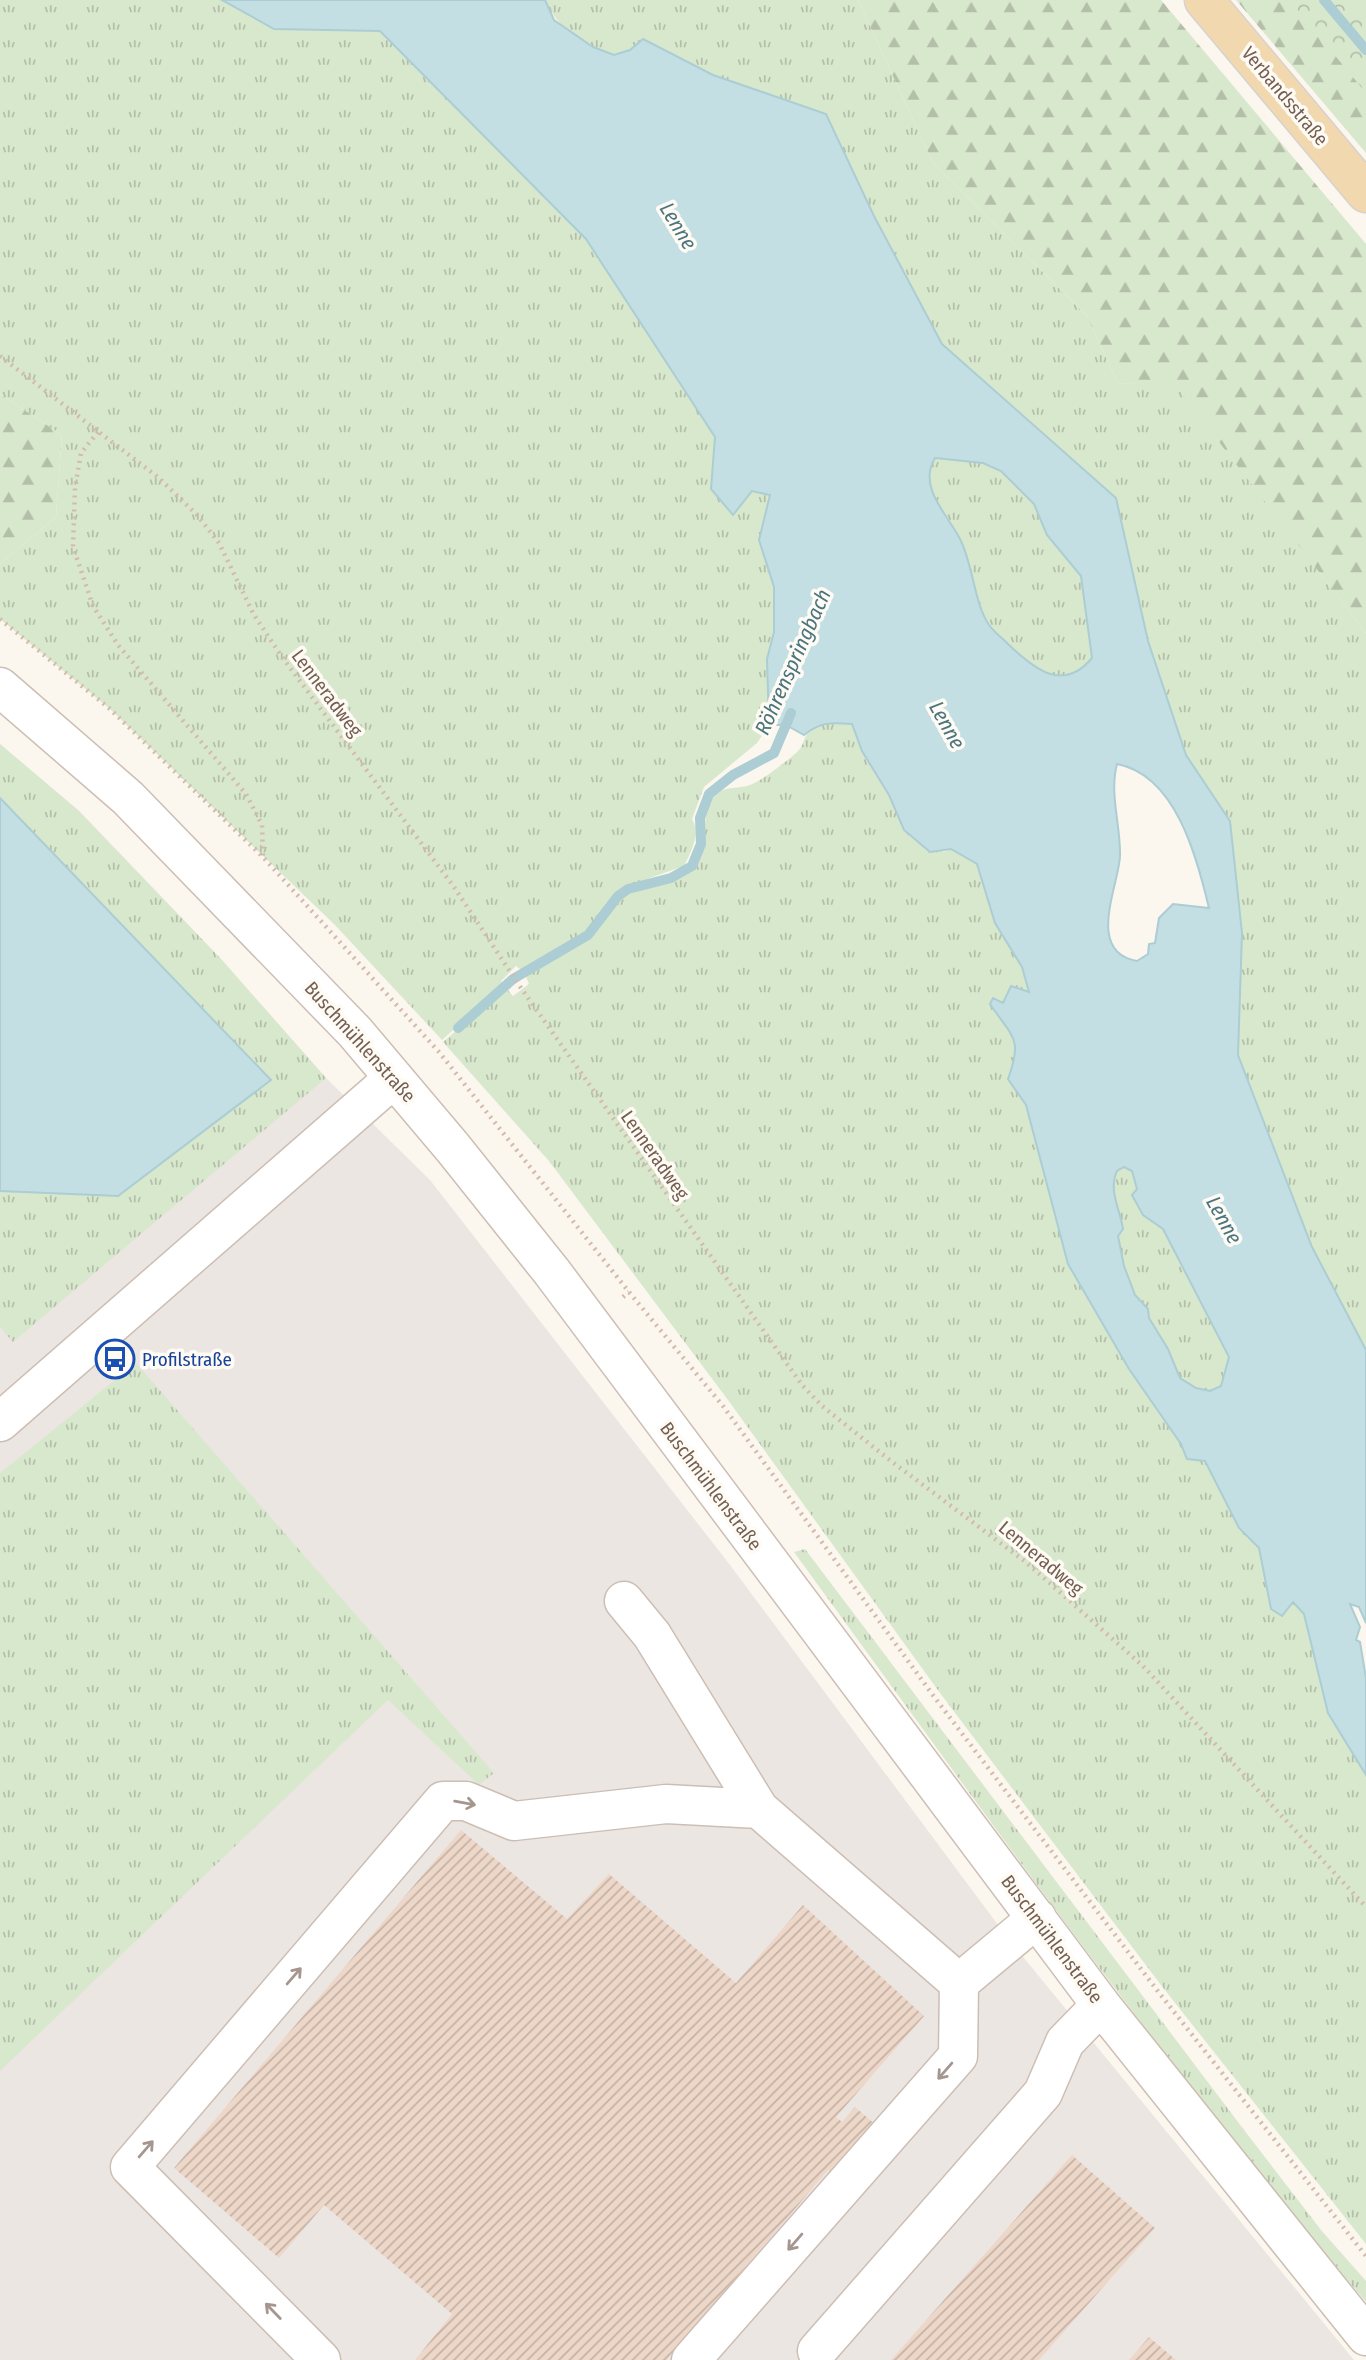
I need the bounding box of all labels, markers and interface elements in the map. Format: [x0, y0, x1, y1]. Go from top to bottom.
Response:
street label: Verbandsstraße [1237, 42, 1333, 150]
water label: Lenne [654, 198, 702, 254]
water label: Röhrenspringbach [749, 585, 837, 739]
street label: Lenneradweg [287, 645, 367, 741]
water label: Lenne [923, 697, 971, 753]
street label: Buschmühlenstraße [300, 977, 420, 1107]
street label: Lenneradweg [616, 1106, 694, 1204]
water label: Lenne [1200, 1192, 1248, 1248]
bus stop icon: Profilstraße [94, 1338, 136, 1380]
place label: Profilstraße [142, 1348, 232, 1371]
street label: Buschmühlenstraße [655, 1417, 767, 1555]
street label: Lenneradweg [994, 1516, 1088, 1600]
one-way arrow [453, 1797, 476, 1810]
street label: Buschmühlenstraße [996, 1870, 1108, 2008]
one-way arrow [286, 1967, 302, 1985]
one-way arrow [937, 2062, 953, 2080]
one-way arrow [138, 2140, 154, 2158]
one-way arrow [787, 2233, 803, 2251]
one-way arrow [265, 2303, 282, 2320]

